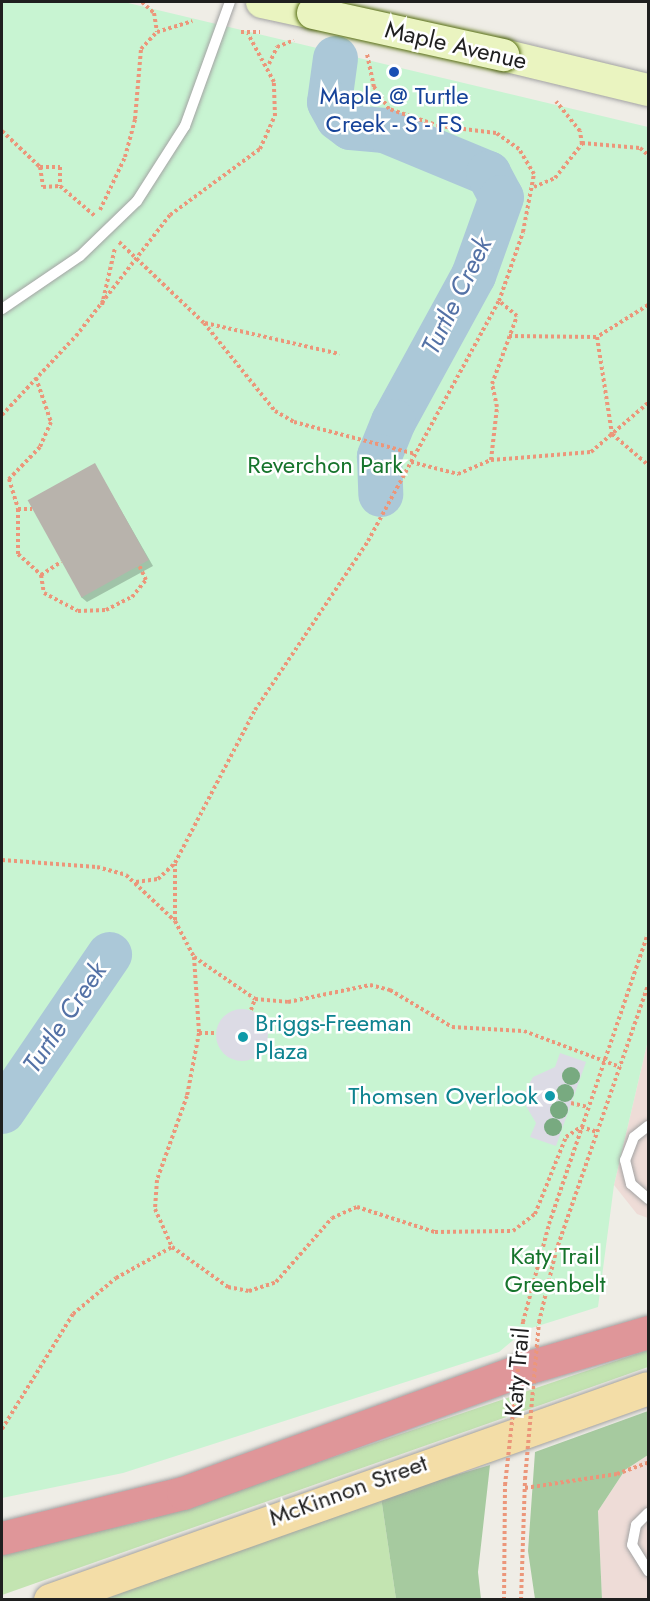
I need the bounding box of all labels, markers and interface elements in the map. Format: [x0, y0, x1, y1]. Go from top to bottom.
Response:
street label: Maple Avenue [382, 15, 530, 75]
marker: Maple @ Turtle Creek - S - FS [387, 65, 401, 79]
place label: Maple @ Turtle Creek - S - FS [319, 82, 469, 138]
water label: Turtle Creek [415, 232, 499, 360]
park label: Reverchon Park [247, 451, 403, 479]
water label: Turtle Creek [17, 957, 113, 1079]
place label: Briggs-Freeman Plaza [255, 1009, 412, 1065]
marker: Briggs-Freeman Plaza [236, 1030, 250, 1044]
place label: Thomsen Overlook [348, 1082, 538, 1110]
marker: Thomsen Overlook [543, 1089, 557, 1103]
park label: Katy Trail Greenbelt [504, 1242, 606, 1298]
street label: Katy Trail [499, 1326, 535, 1418]
street label: McKinnon Street [265, 1448, 431, 1532]

